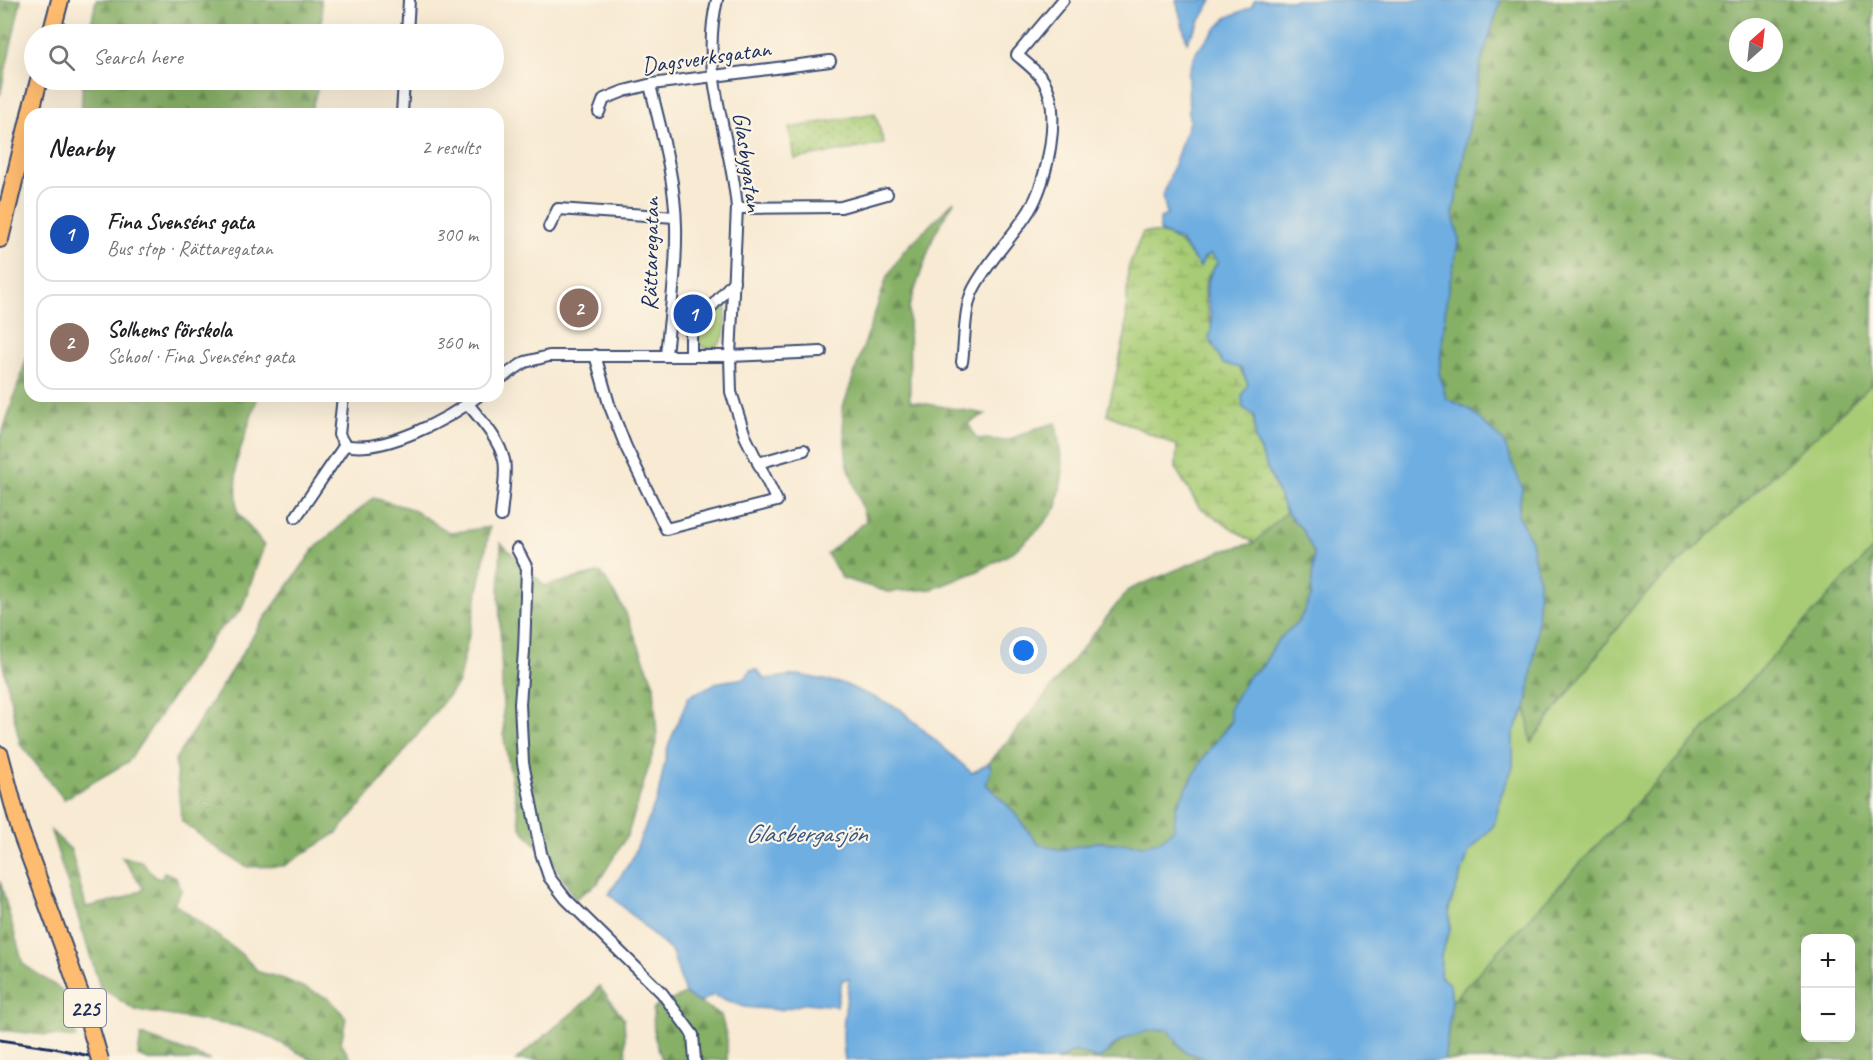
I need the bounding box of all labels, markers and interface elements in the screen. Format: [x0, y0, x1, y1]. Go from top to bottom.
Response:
north arrow [1729, 18, 1783, 72]
search box [24, 24, 504, 90]
street label: Dagsverksgatan [640, 33, 774, 81]
icon: search [45, 41, 78, 74]
text: Search here [93, 43, 183, 71]
street label: Glasbygatan [726, 110, 770, 215]
text: Nearby [48, 131, 113, 164]
text: 2 results [421, 135, 480, 160]
street label: Rättaregatan [634, 196, 666, 311]
text: Fina Svenséns gata [107, 208, 254, 236]
text: 1 [65, 222, 74, 247]
text: 300 m [435, 222, 478, 247]
text: Bus stop · Rättaregatan [107, 236, 273, 261]
pin: 2 [560, 286, 598, 330]
pin: 1 [674, 292, 712, 336]
text: Solhems förskola [107, 316, 232, 344]
text: 2 [65, 330, 74, 355]
text: 360 m [435, 330, 478, 355]
text: School · Fina Svenséns gata [107, 344, 295, 369]
your location [1009, 636, 1038, 665]
water label: Glasbergasjön [745, 817, 869, 850]
map controls [1801, 934, 1855, 1042]
button: + [1801, 934, 1855, 988]
button: − [1801, 988, 1855, 1042]
road number: 225 [64, 989, 106, 1027]

